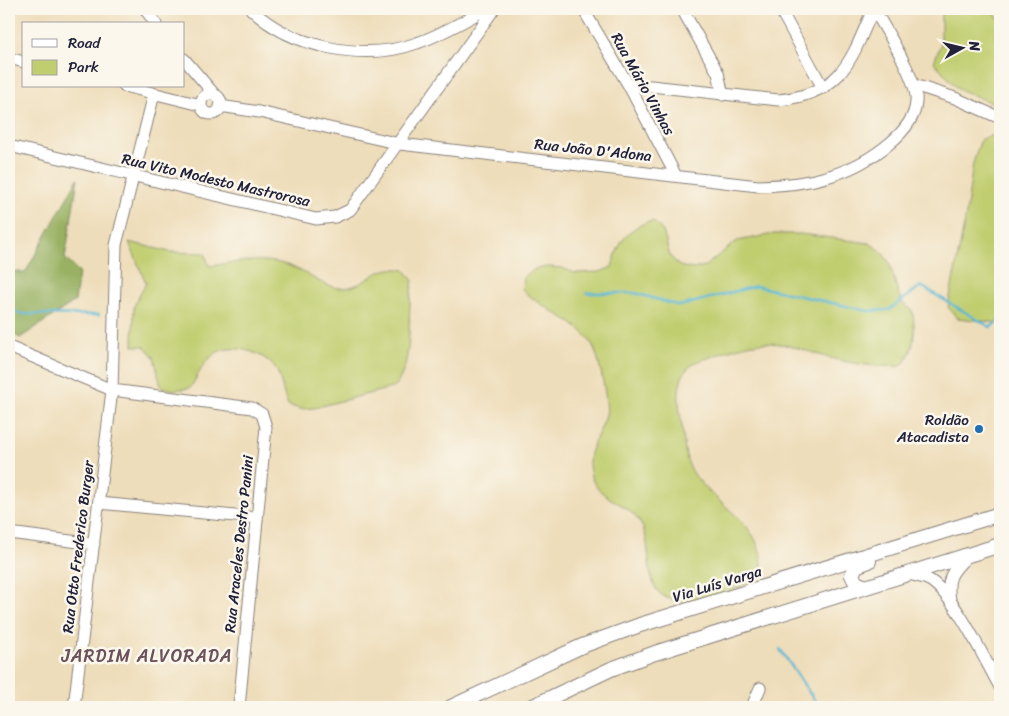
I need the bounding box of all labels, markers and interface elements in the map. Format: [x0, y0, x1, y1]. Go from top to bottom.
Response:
legend [22, 22, 185, 88]
north arrow [936, 22, 986, 72]
street label: Rua Mário Vinhas [604, 28, 682, 140]
text: Road [68, 30, 101, 56]
text: N [961, 39, 987, 53]
text: Park [68, 54, 99, 80]
street label: Rua João D'Adona [533, 131, 653, 169]
street label: Rua Vito Modesto Mastrorosa [119, 146, 313, 214]
place label: Roldão Atacadista [896, 407, 969, 450]
marker: Roldão Atacadista [973, 423, 985, 435]
street label: Rua Araceles Destro Panini [217, 453, 261, 634]
street label: Rua Otto Frederico Burger [55, 458, 102, 635]
street label: Via Luís Varga [669, 558, 765, 610]
district label: JARDIM ALVORADA [60, 640, 233, 672]

